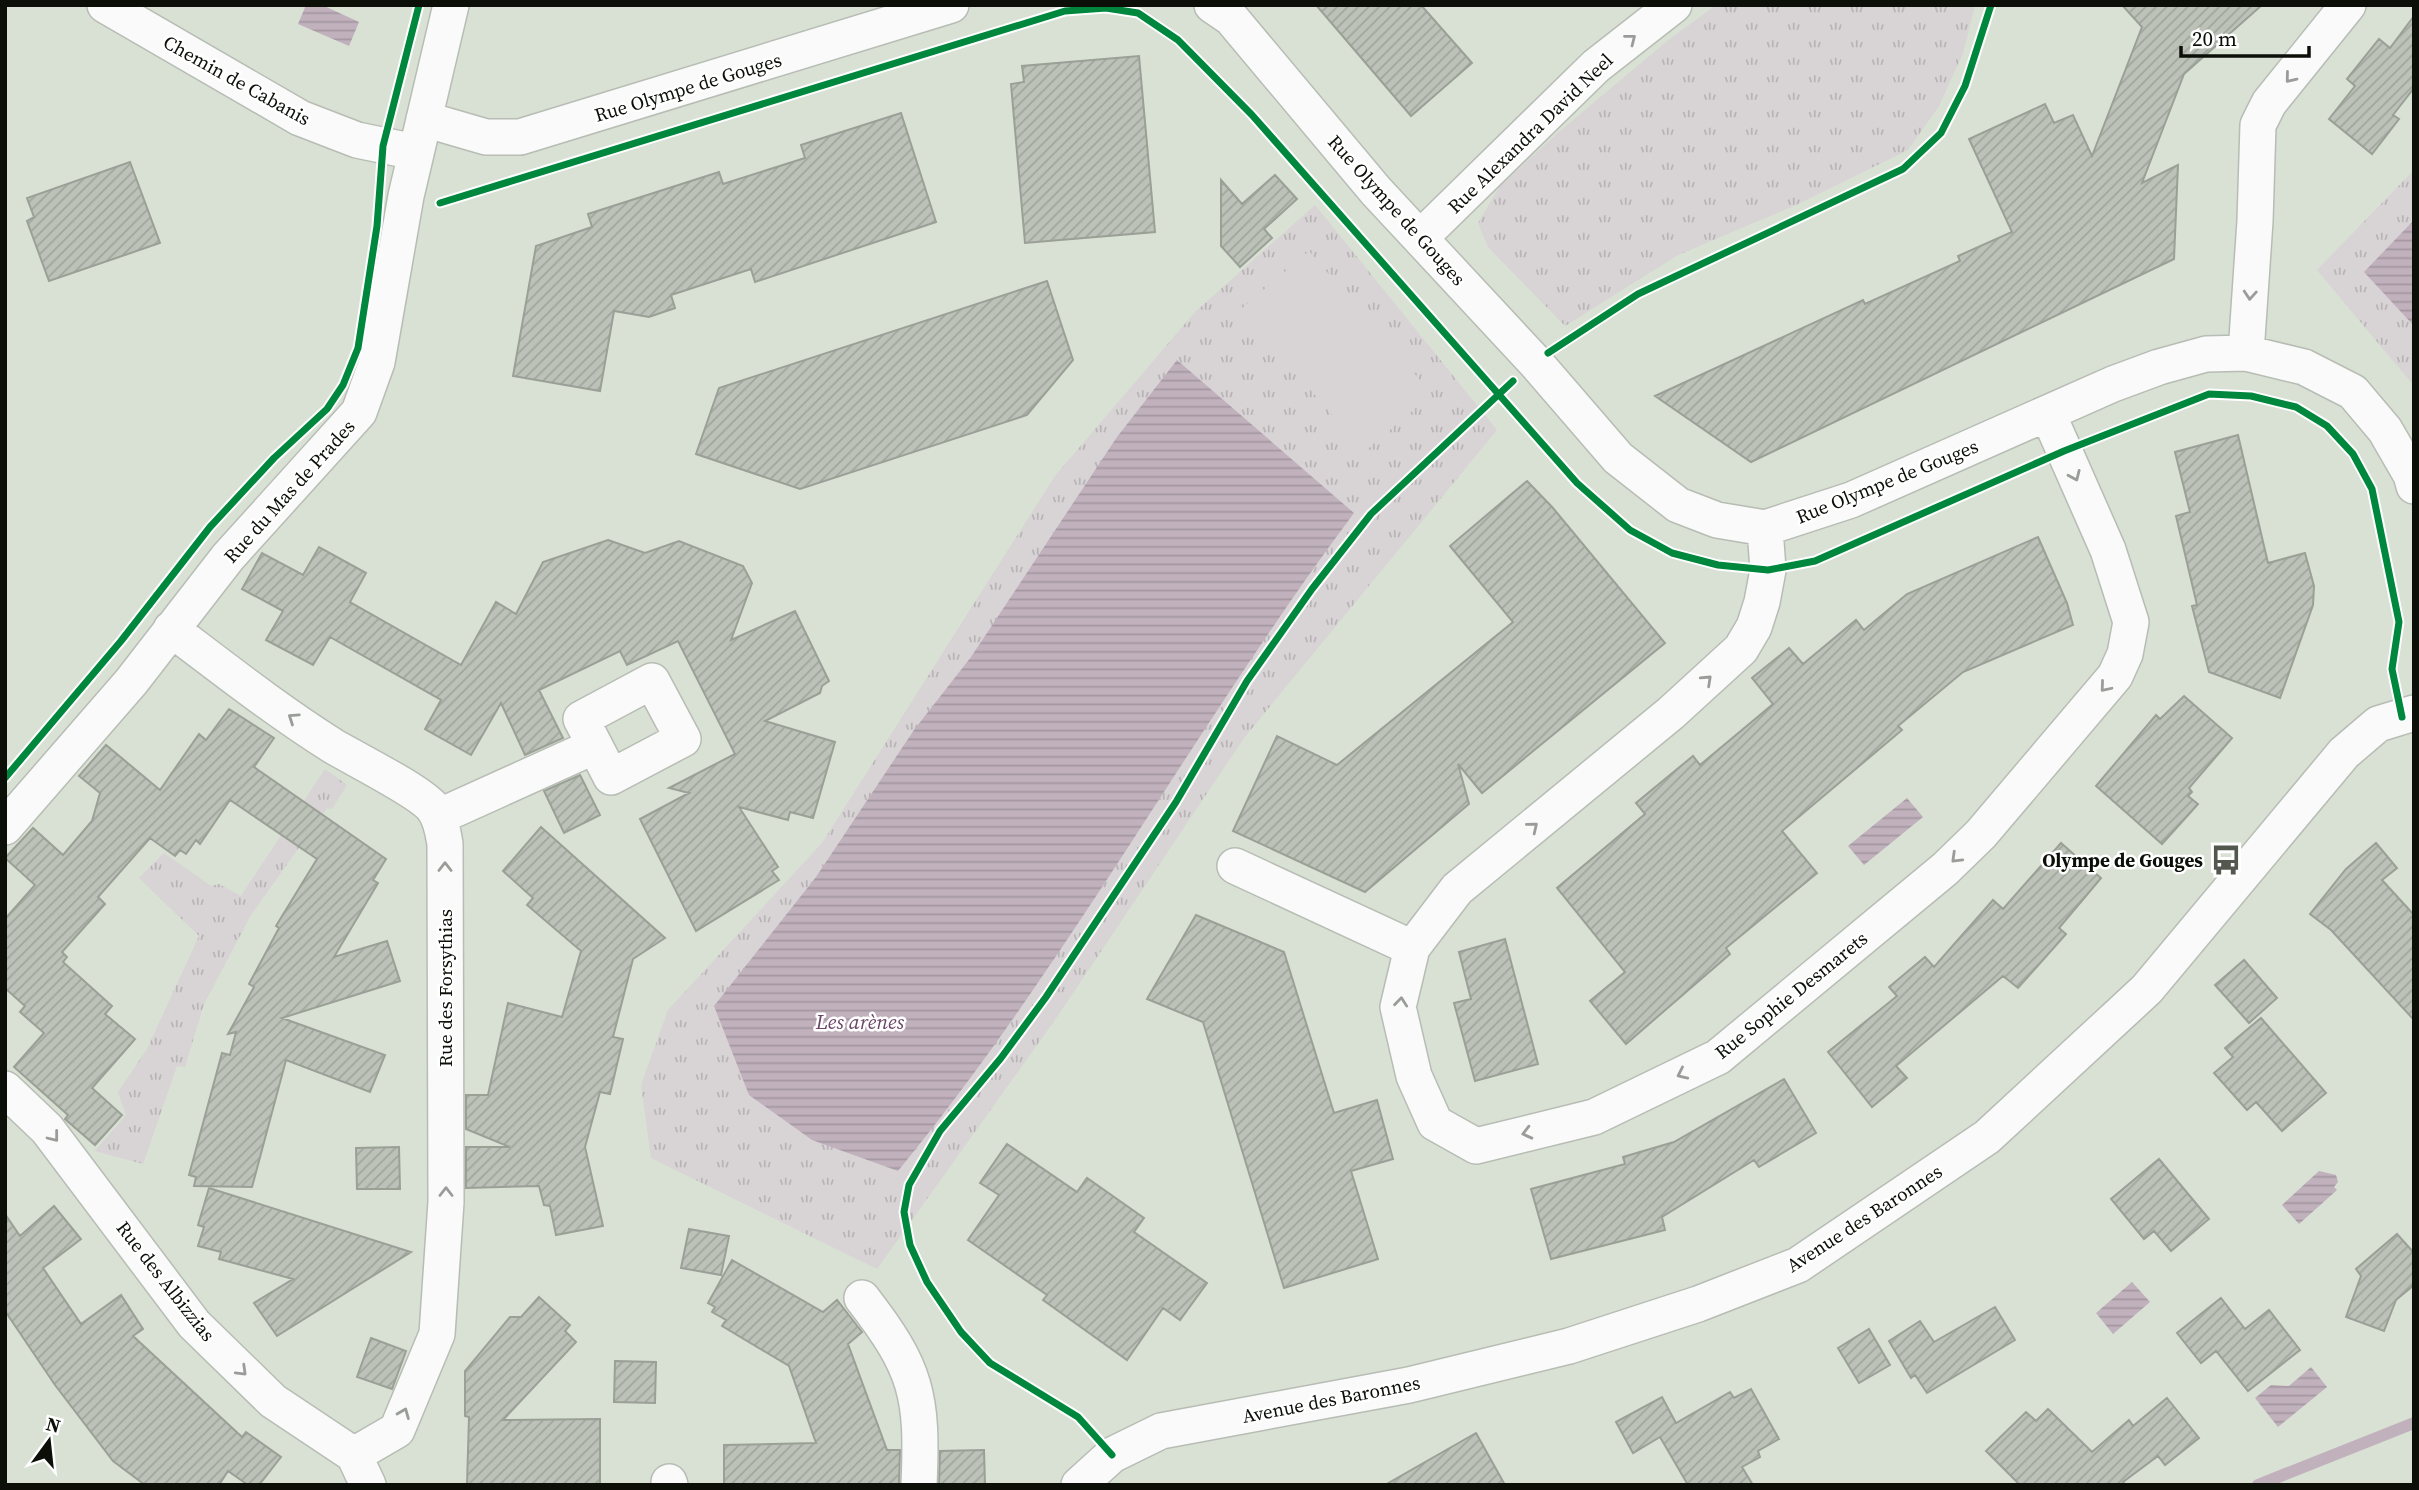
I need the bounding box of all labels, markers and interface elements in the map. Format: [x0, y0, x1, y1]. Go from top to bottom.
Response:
scale bar [2181, 14, 2309, 58]
text: 20 m [2192, 24, 2237, 53]
street label: Chemin de Cabanis [159, 29, 315, 131]
one-way arrow [1623, 34, 1635, 47]
street label: Rue Olympe de Gouges [591, 46, 785, 128]
street label: Rue Alexandra David Neel [1442, 47, 1619, 219]
one-way arrow [2285, 70, 2298, 82]
street label: Rue Olympe de Gouges [1322, 129, 1472, 291]
one-way arrow [2243, 290, 2258, 301]
street label: Rue du Mas de Prades [218, 414, 360, 568]
street label: Rue Olympe de Gouges [1792, 433, 1982, 529]
one-way arrow [2067, 469, 2081, 481]
one-way arrow [1699, 676, 1712, 689]
one-way arrow [2101, 678, 2113, 691]
one-way arrow [288, 714, 301, 726]
one-way arrow [1525, 823, 1538, 835]
bus stop icon: Olympe de Gouges [2209, 843, 2243, 877]
place label: Olympe de Gouges [2042, 847, 2203, 873]
one-way arrow [1951, 850, 1964, 863]
one-way arrow [437, 861, 453, 871]
street label: Rue des Forsythias [432, 909, 458, 1067]
street label: Rue Sophie Desmarets [1709, 925, 1873, 1065]
one-way arrow [1393, 996, 1408, 1007]
water label: Les arènes [815, 1007, 905, 1036]
one-way arrow [1677, 1066, 1689, 1080]
one-way arrow [1522, 1125, 1534, 1139]
one-way arrow [45, 1130, 58, 1142]
street label: Avenue des Baronnes [1781, 1158, 1947, 1278]
one-way arrow [438, 1186, 454, 1197]
street label: Rue des Albizzias [111, 1215, 221, 1347]
one-way arrow [234, 1362, 247, 1375]
street label: Avenue des Baronnes [1240, 1369, 1422, 1429]
north arrow [14, 1406, 84, 1476]
one-way arrow [396, 1407, 410, 1419]
text: N [43, 1410, 64, 1439]

